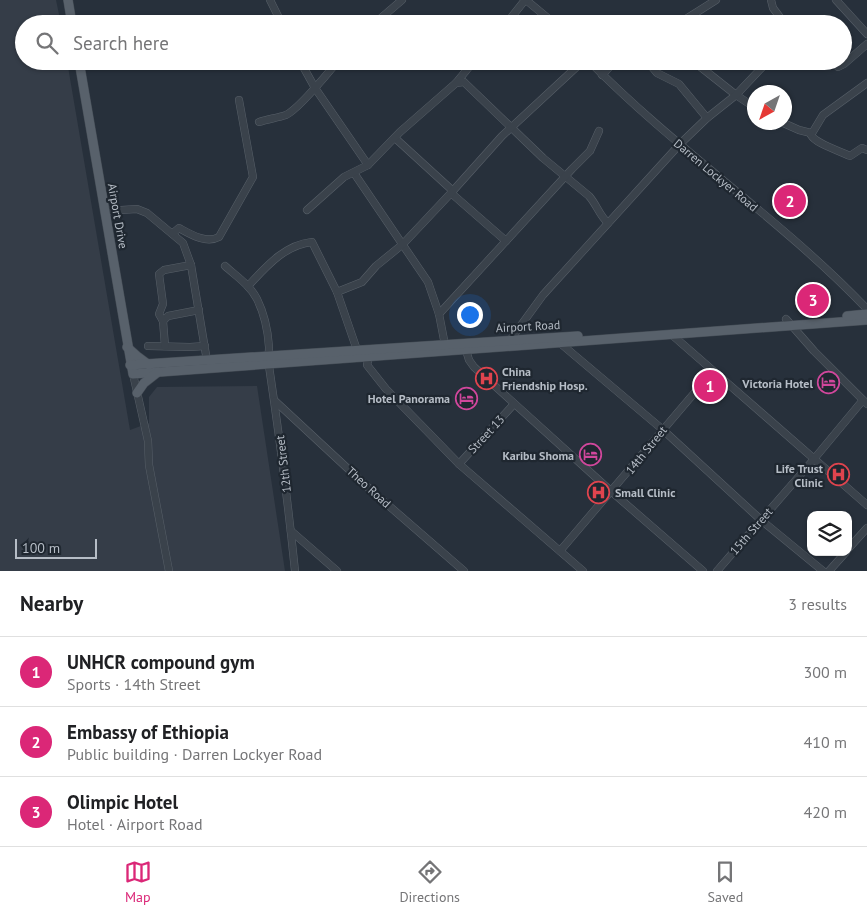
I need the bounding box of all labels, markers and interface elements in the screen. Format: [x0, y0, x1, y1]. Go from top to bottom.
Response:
search box [15, 15, 852, 70]
icon: search [33, 29, 61, 57]
text: Search here [73, 31, 169, 55]
north arrow [747, 85, 792, 130]
street label: Darren Lockyer Road [671, 135, 761, 215]
street label: Airport Drive [105, 182, 131, 250]
pin: 2 [774, 182, 806, 220]
pin: 3 [797, 281, 829, 319]
your location [457, 302, 483, 328]
street label: Airport Road [495, 317, 561, 335]
place label: China Friendship Hosp. [502, 364, 588, 393]
hospital icon: China Friendship Hosp. [474, 366, 498, 390]
pin: 1 [694, 367, 726, 405]
hotel icon: Victoria Hotel [817, 371, 841, 395]
place label: Victoria Hotel [741, 376, 813, 391]
hotel icon: Hotel Panorama [454, 386, 478, 410]
place label: Hotel Panorama [368, 391, 450, 406]
street label: Street 13 [465, 412, 507, 456]
street label: 14th Street [622, 423, 670, 477]
street label: 12th Street [272, 435, 294, 493]
hotel icon: Karibu Shoma [578, 443, 602, 467]
place label: Karibu Shoma [503, 448, 574, 463]
place label: Life Trust Clinic [776, 461, 824, 490]
street label: Theo Road [344, 463, 394, 511]
hospital icon: Life Trust Clinic [827, 463, 851, 487]
hospital icon: Small Clinic [587, 480, 611, 504]
place label: Small Clinic [615, 485, 675, 500]
street label: 15th Street [726, 504, 776, 558]
map controls [807, 511, 852, 556]
button: layers [807, 511, 852, 556]
scale bar [15, 536, 98, 559]
text: 100 m [22, 539, 60, 557]
text: Nearby [20, 590, 83, 617]
text: 3 results [788, 594, 847, 614]
text: UNHCR compound gym [67, 650, 255, 674]
text: 1 [31, 662, 41, 682]
text: 300 m [804, 662, 847, 682]
text: Sports · 14th Street [67, 674, 200, 694]
text: Embassy of Ethiopia [67, 720, 229, 744]
text: 2 [31, 732, 41, 752]
text: 410 m [804, 732, 847, 752]
text: Public building · Darren Lockyer Road [67, 744, 322, 764]
text: Olimpic Hotel [67, 790, 178, 814]
text: 3 [31, 802, 41, 822]
text: 420 m [804, 802, 847, 822]
text: Hotel · Airport Road [67, 814, 203, 834]
tab: Map [124, 858, 152, 906]
tab: Directions [399, 858, 460, 906]
tab: Saved [708, 858, 743, 906]

